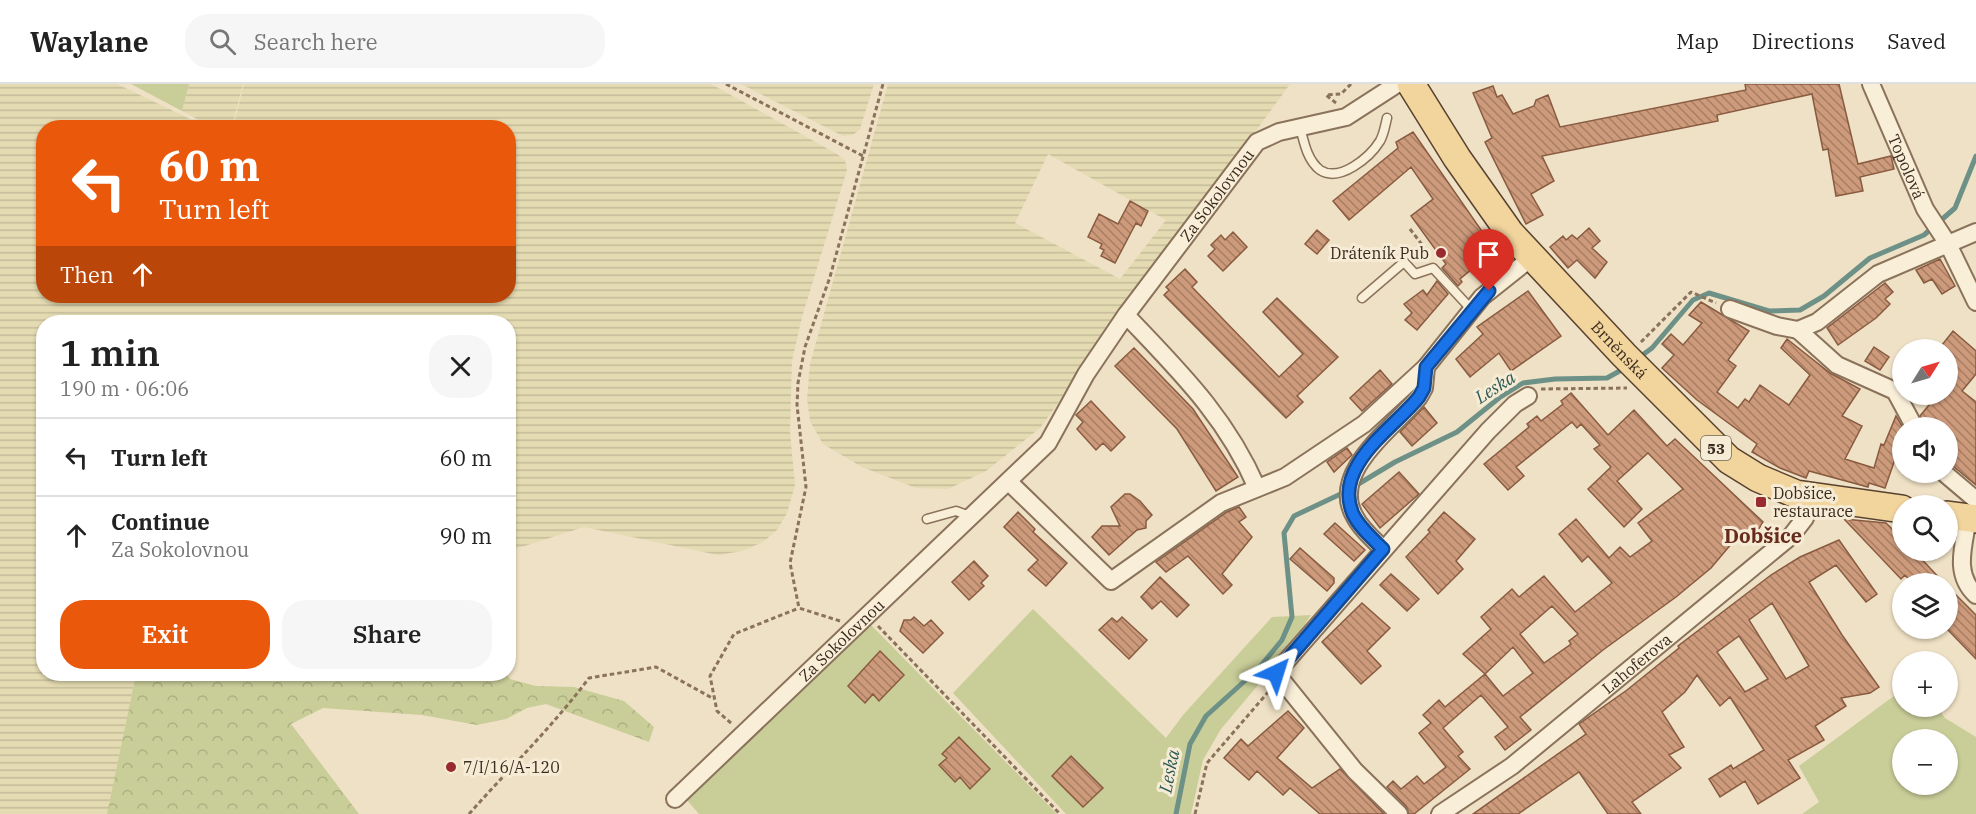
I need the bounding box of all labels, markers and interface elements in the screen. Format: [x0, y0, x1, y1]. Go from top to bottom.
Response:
search box [185, 14, 605, 68]
text: Waylane [30, 23, 149, 60]
icon: search [206, 25, 239, 58]
text: Search here [254, 27, 378, 56]
text: Map [1676, 27, 1719, 55]
text: Directions [1752, 27, 1854, 55]
text: Saved [1887, 27, 1946, 55]
street label: Topolová [1884, 131, 1930, 202]
text: 60 m [159, 138, 260, 193]
icon: left [60, 144, 138, 222]
street label: Za Sokolovnou [1175, 145, 1258, 245]
text: Turn left [159, 191, 270, 226]
pin [1463, 229, 1514, 291]
icon: arrive [1472, 238, 1505, 271]
place label: Dráteník Pub [1330, 243, 1429, 263]
marker: Dráteník Pub [1434, 246, 1448, 260]
icon: ahead [126, 258, 159, 291]
text: Then [60, 260, 114, 289]
street label: Brněnská [1587, 317, 1652, 383]
text: 1 min [60, 329, 160, 376]
button: close [429, 335, 492, 398]
north arrow [1892, 339, 1958, 405]
map controls [1892, 339, 1958, 795]
water label: Leska [1470, 365, 1520, 409]
text: 190 m · 06:06 [60, 375, 189, 402]
button: sound [1892, 417, 1958, 483]
road number: 53 [1701, 436, 1731, 460]
icon: left [60, 441, 93, 474]
text: Turn left [111, 443, 207, 472]
text: 60 m [440, 443, 492, 472]
place label: Dobšice, restaurace [1773, 483, 1853, 521]
marker: Dobšice, restaurace [1754, 495, 1768, 509]
button: search [1892, 495, 1958, 561]
text: Continue [111, 507, 210, 536]
icon: ahead [60, 519, 93, 552]
text: 90 m [440, 521, 492, 550]
district label: Dobšice [1724, 522, 1802, 549]
text: Za Sokolovnou [111, 536, 249, 563]
button: layers [1892, 573, 1958, 639]
street label: Za Sokolovnou [794, 595, 888, 686]
button: Exit [60, 600, 270, 669]
button: Share [282, 600, 492, 669]
street label: Lahoferova [1598, 629, 1676, 698]
position arrow [1244, 641, 1308, 705]
button: + [1892, 651, 1958, 717]
button: − [1892, 729, 1958, 795]
water label: Leska [1153, 747, 1184, 796]
place label: 7/I/16/A-120 [463, 757, 560, 777]
marker: 7/I/16/A-120 [444, 760, 458, 774]

